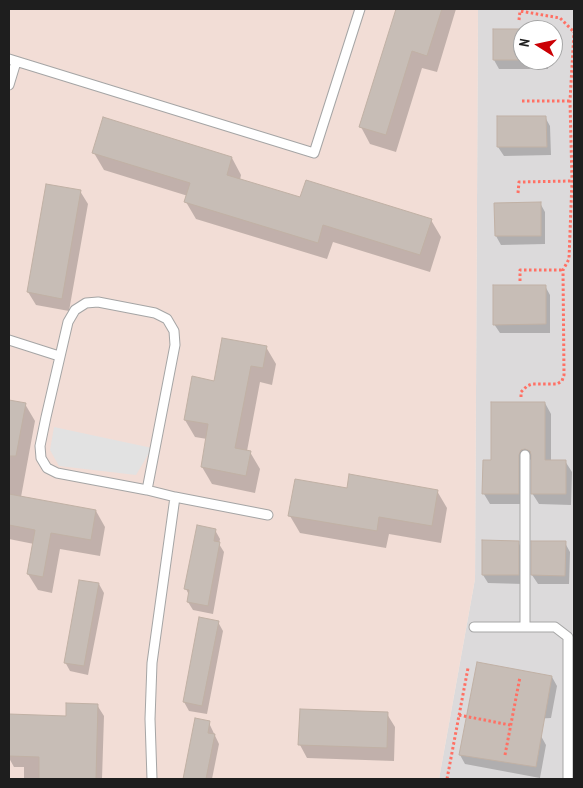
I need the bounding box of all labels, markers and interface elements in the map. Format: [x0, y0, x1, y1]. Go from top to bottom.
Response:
north arrow [513, 20, 563, 70]
text: N [515, 37, 534, 48]

